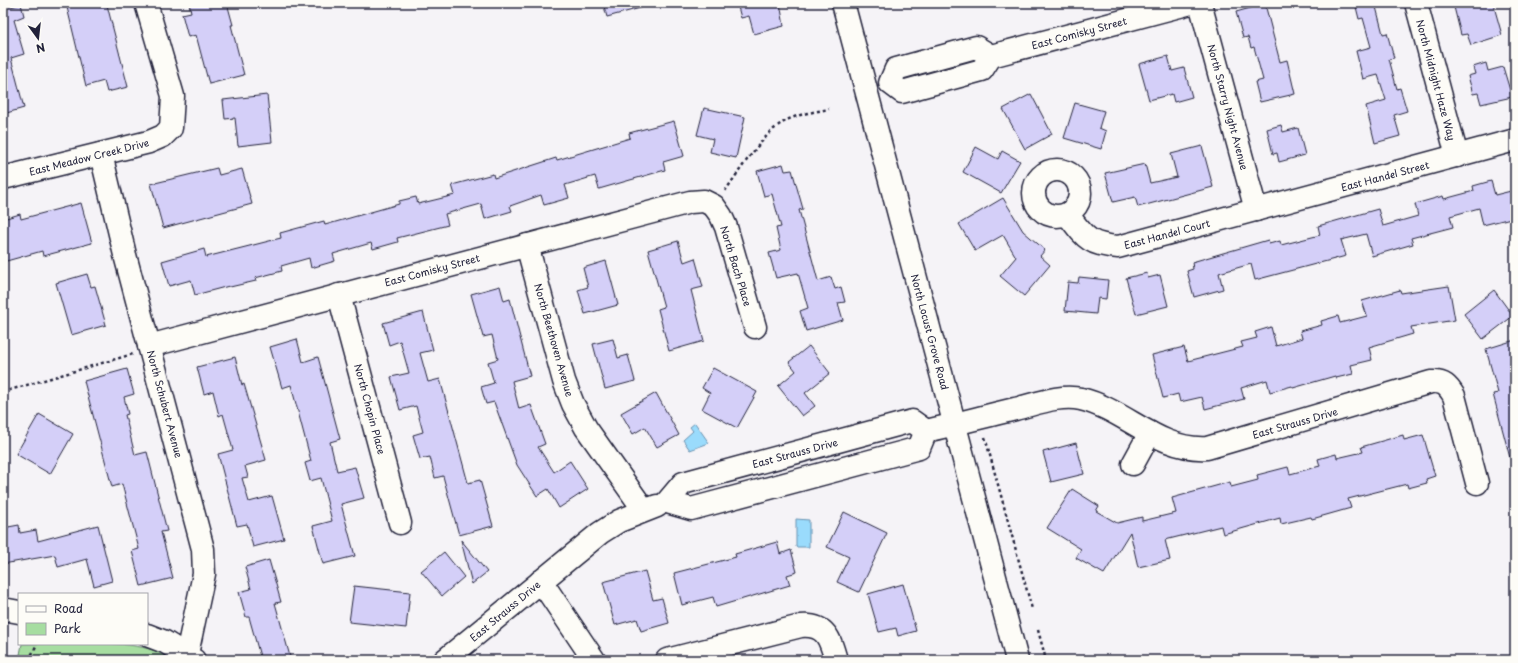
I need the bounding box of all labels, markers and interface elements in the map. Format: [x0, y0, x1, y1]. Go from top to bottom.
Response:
street label: East Comisky Street [1030, 13, 1128, 52]
north arrow [18, 18, 58, 58]
street label: North Midnight Haze Way [1413, 18, 1460, 142]
text: N [34, 39, 47, 58]
street label: North Starry Night Avenue [1203, 42, 1253, 172]
street label: East Meadow Creek Drive [27, 134, 150, 179]
street label: East Handel Street [1339, 157, 1431, 194]
street label: East Handel Court [1122, 215, 1211, 252]
street label: North Bach Place [717, 224, 756, 308]
street label: East Comisky Street [383, 250, 481, 289]
street label: North Locust Grove Road [908, 272, 953, 392]
street label: North Beethoven Avenue [531, 282, 578, 399]
street label: North Schubert Avenue [144, 348, 187, 460]
street label: North Chopin Place [351, 362, 390, 456]
street label: East Strauss Drive [1250, 403, 1340, 442]
street label: East Strauss Drive [750, 434, 840, 471]
street label: East Strauss Drive [466, 576, 544, 645]
legend [18, 593, 148, 645]
text: Road [54, 599, 83, 617]
text: Park [54, 619, 81, 637]

